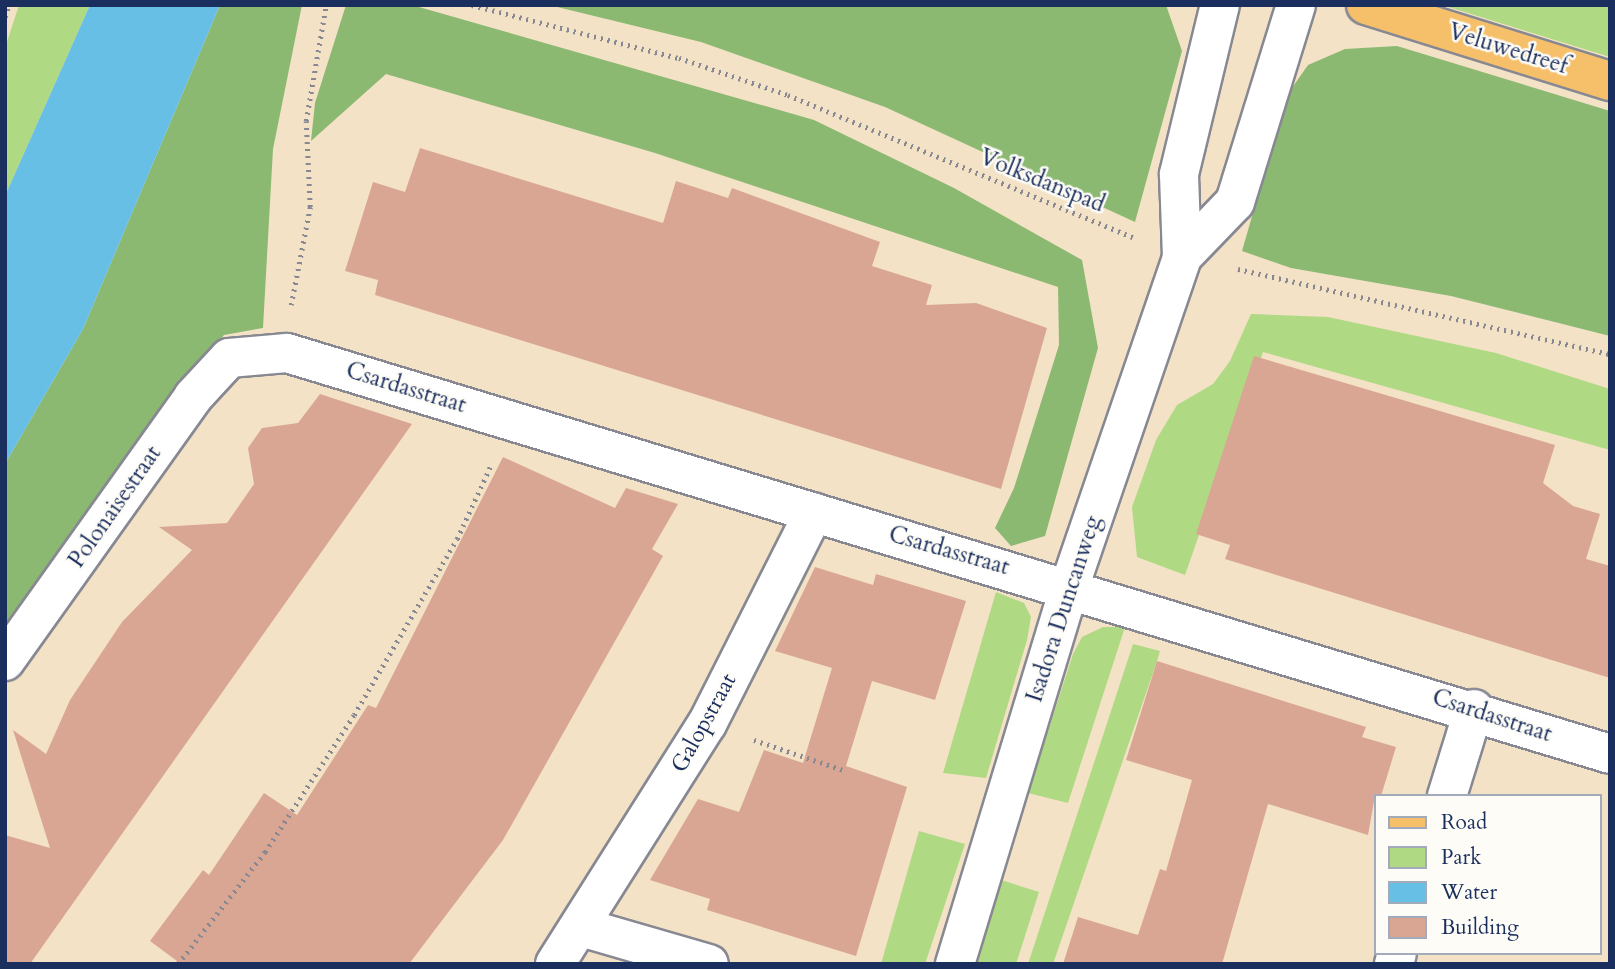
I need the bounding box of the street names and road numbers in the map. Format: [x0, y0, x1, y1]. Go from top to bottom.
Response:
street label: Veluwedreef [1445, 18, 1571, 80]
street label: Volksdanspad [975, 143, 1109, 219]
street label: Csardasstraat [343, 357, 469, 419]
street label: Polonaisestraat [63, 441, 167, 573]
street label: Isadora Duncanweg [1021, 512, 1107, 706]
street label: Csardasstraat [886, 521, 1012, 581]
street label: Galopstraat [665, 669, 743, 777]
street label: Csardasstraat [1429, 684, 1555, 748]

